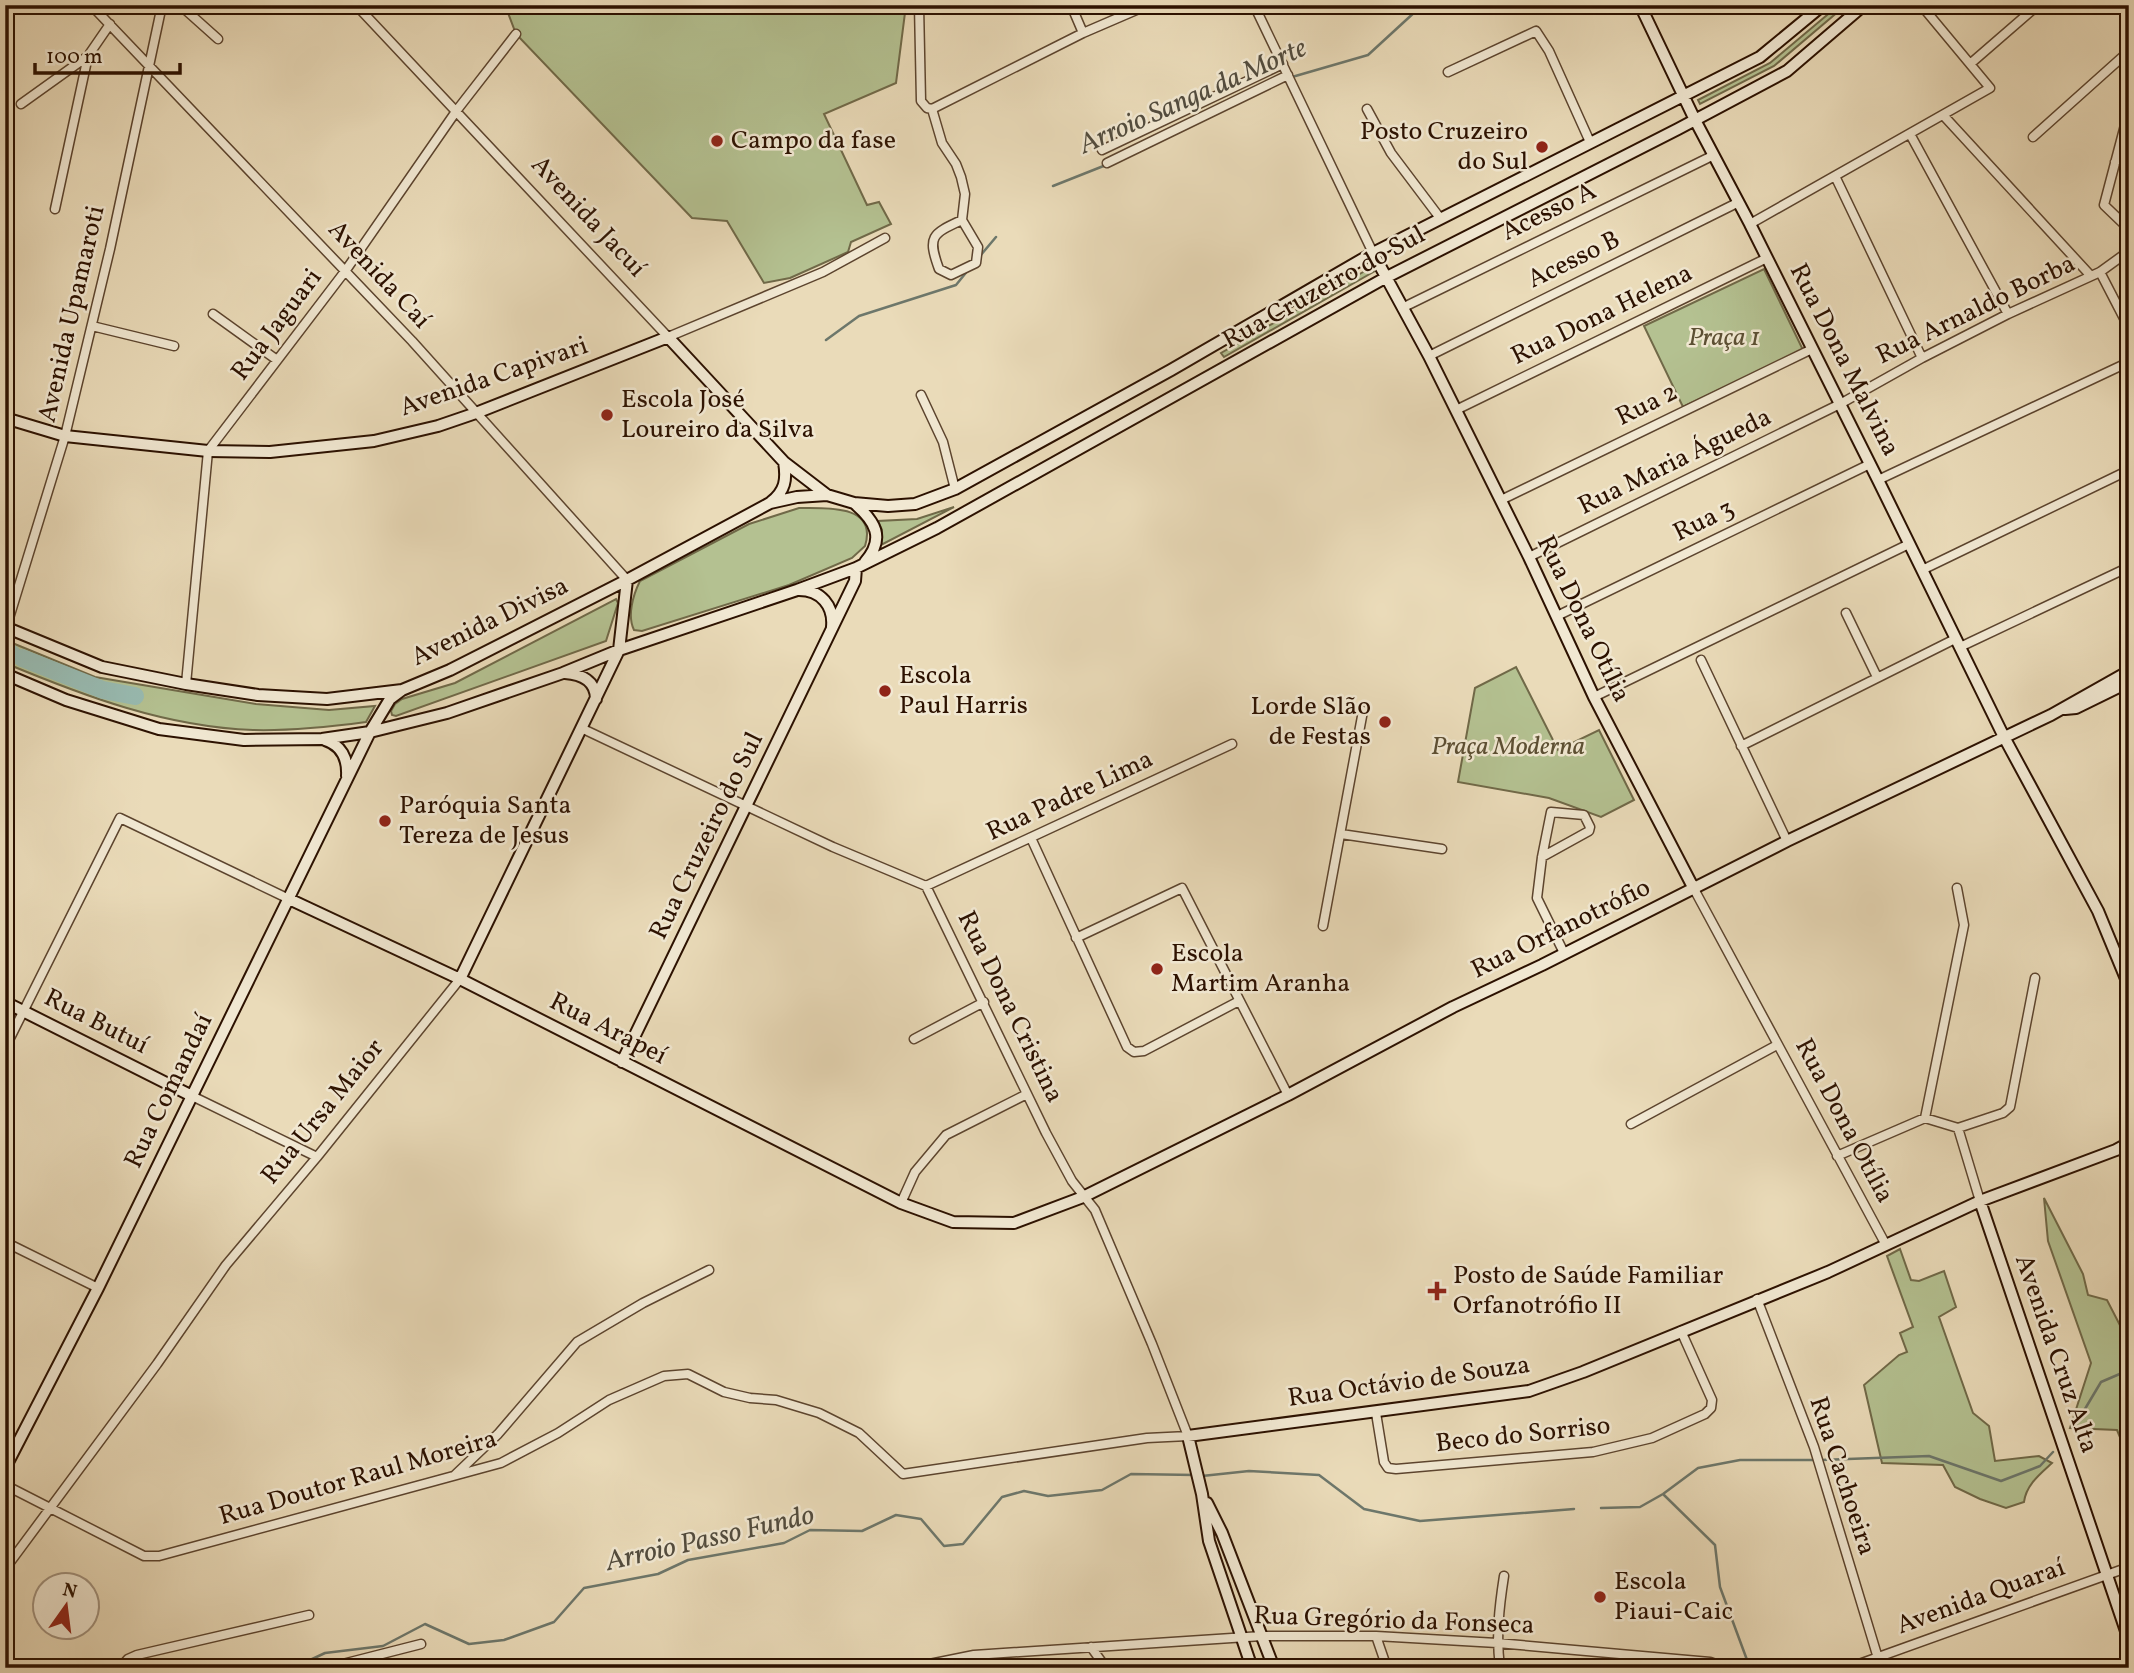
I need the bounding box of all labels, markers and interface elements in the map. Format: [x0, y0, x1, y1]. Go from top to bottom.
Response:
water label: Arroio Sanga da Morte [1072, 29, 1313, 165]
scale bar [35, 32, 180, 76]
text: 100 m [46, 43, 103, 72]
place label: Posto Cruzeiro do Sul [1360, 114, 1528, 180]
place label: Campo da fase [731, 123, 896, 159]
marker: Campo da fase [709, 133, 725, 149]
marker: Posto Cruzeiro do Sul [1534, 139, 1550, 155]
street label: Avenida Jacuí [522, 148, 654, 286]
street label: Acesso A [1496, 174, 1602, 250]
street label: Avenida Upamaroti [30, 202, 114, 426]
street label: Avenida Caí [319, 213, 439, 337]
street label: Rua Cruzeiro do Sul [1216, 217, 1432, 359]
street label: Acesso B [1522, 222, 1626, 298]
street label: Rua Arnaldo Borba [1870, 246, 2082, 374]
street label: Rua Dona Helena [1505, 256, 1699, 374]
street label: Rua Dona Malvina [1780, 257, 1908, 463]
street label: Rua Jaguari [223, 262, 331, 388]
park label: Praça 1 [1688, 320, 1760, 356]
street label: Avenida Capivari [395, 328, 593, 426]
street label: Rua 2 [1610, 375, 1684, 435]
place label: Escola José Loureiro da Silva [621, 382, 814, 448]
street label: Rua Maria Águeda [1572, 400, 1778, 524]
marker: Escola José Loureiro da Silva [599, 407, 615, 423]
street label: Rua 3 [1667, 491, 1741, 551]
street label: Rua Dona Otília [1527, 530, 1639, 708]
street label: Avenida Divisa [405, 568, 575, 676]
place label: Escola Paul Harris [899, 658, 1028, 724]
marker: Escola Paul Harris [877, 683, 893, 699]
place label: Lorde Slão de Festas [1251, 689, 1371, 755]
marker: Lorde Slão de Festas [1377, 714, 1393, 730]
street label: Rua Cruzeiro do Sul [641, 726, 773, 946]
park label: Praça Moderna [1431, 729, 1585, 765]
street label: Rua Padre Lima [981, 742, 1159, 850]
place label: Paróquia Santa Tereza de Jesus [399, 788, 572, 854]
marker: Paróquia Santa Tereza de Jesus [377, 813, 393, 829]
street label: Rua Orfanotrófio [1465, 870, 1657, 988]
street label: Rua Dona Cristina [948, 905, 1072, 1109]
place label: Escola Martim Aranha [1171, 936, 1350, 1002]
marker: Escola Martim Aranha [1149, 961, 1165, 977]
street label: Rua Butuí [37, 980, 155, 1064]
street label: Rua Arapeí [543, 984, 673, 1074]
street label: Rua Comandaí [116, 1007, 222, 1175]
street label: Rua Ursa Maior [253, 1031, 393, 1193]
street label: Rua Dona Otília [1785, 1032, 1903, 1210]
street label: Avenida Cruz Alta [2005, 1250, 2107, 1458]
place label: Posto de Saúde Familiar Orfanotrófio II [1453, 1258, 1723, 1324]
marker: Posto de Saúde Familiar Orfanotrófio II [1427, 1281, 1447, 1301]
street label: Rua Octávio de Souza [1286, 1347, 1532, 1417]
street label: Rua Cachoeira [1799, 1392, 1885, 1560]
street label: Beco do Sorriso [1434, 1408, 1612, 1462]
street label: Rua Doutor Raul Moreira [215, 1421, 501, 1535]
water label: Arroio Passo Fundo [601, 1496, 818, 1582]
street label: Avenida Quaraí [1892, 1550, 2070, 1644]
place label: Escola Piaui-Caic [1614, 1564, 1733, 1630]
north arrow [32, 1572, 102, 1642]
text: N [60, 1577, 80, 1606]
marker: Escola Piaui-Caic [1592, 1589, 1608, 1605]
street label: Rua Gregório da Fonseca [1253, 1598, 1535, 1644]

